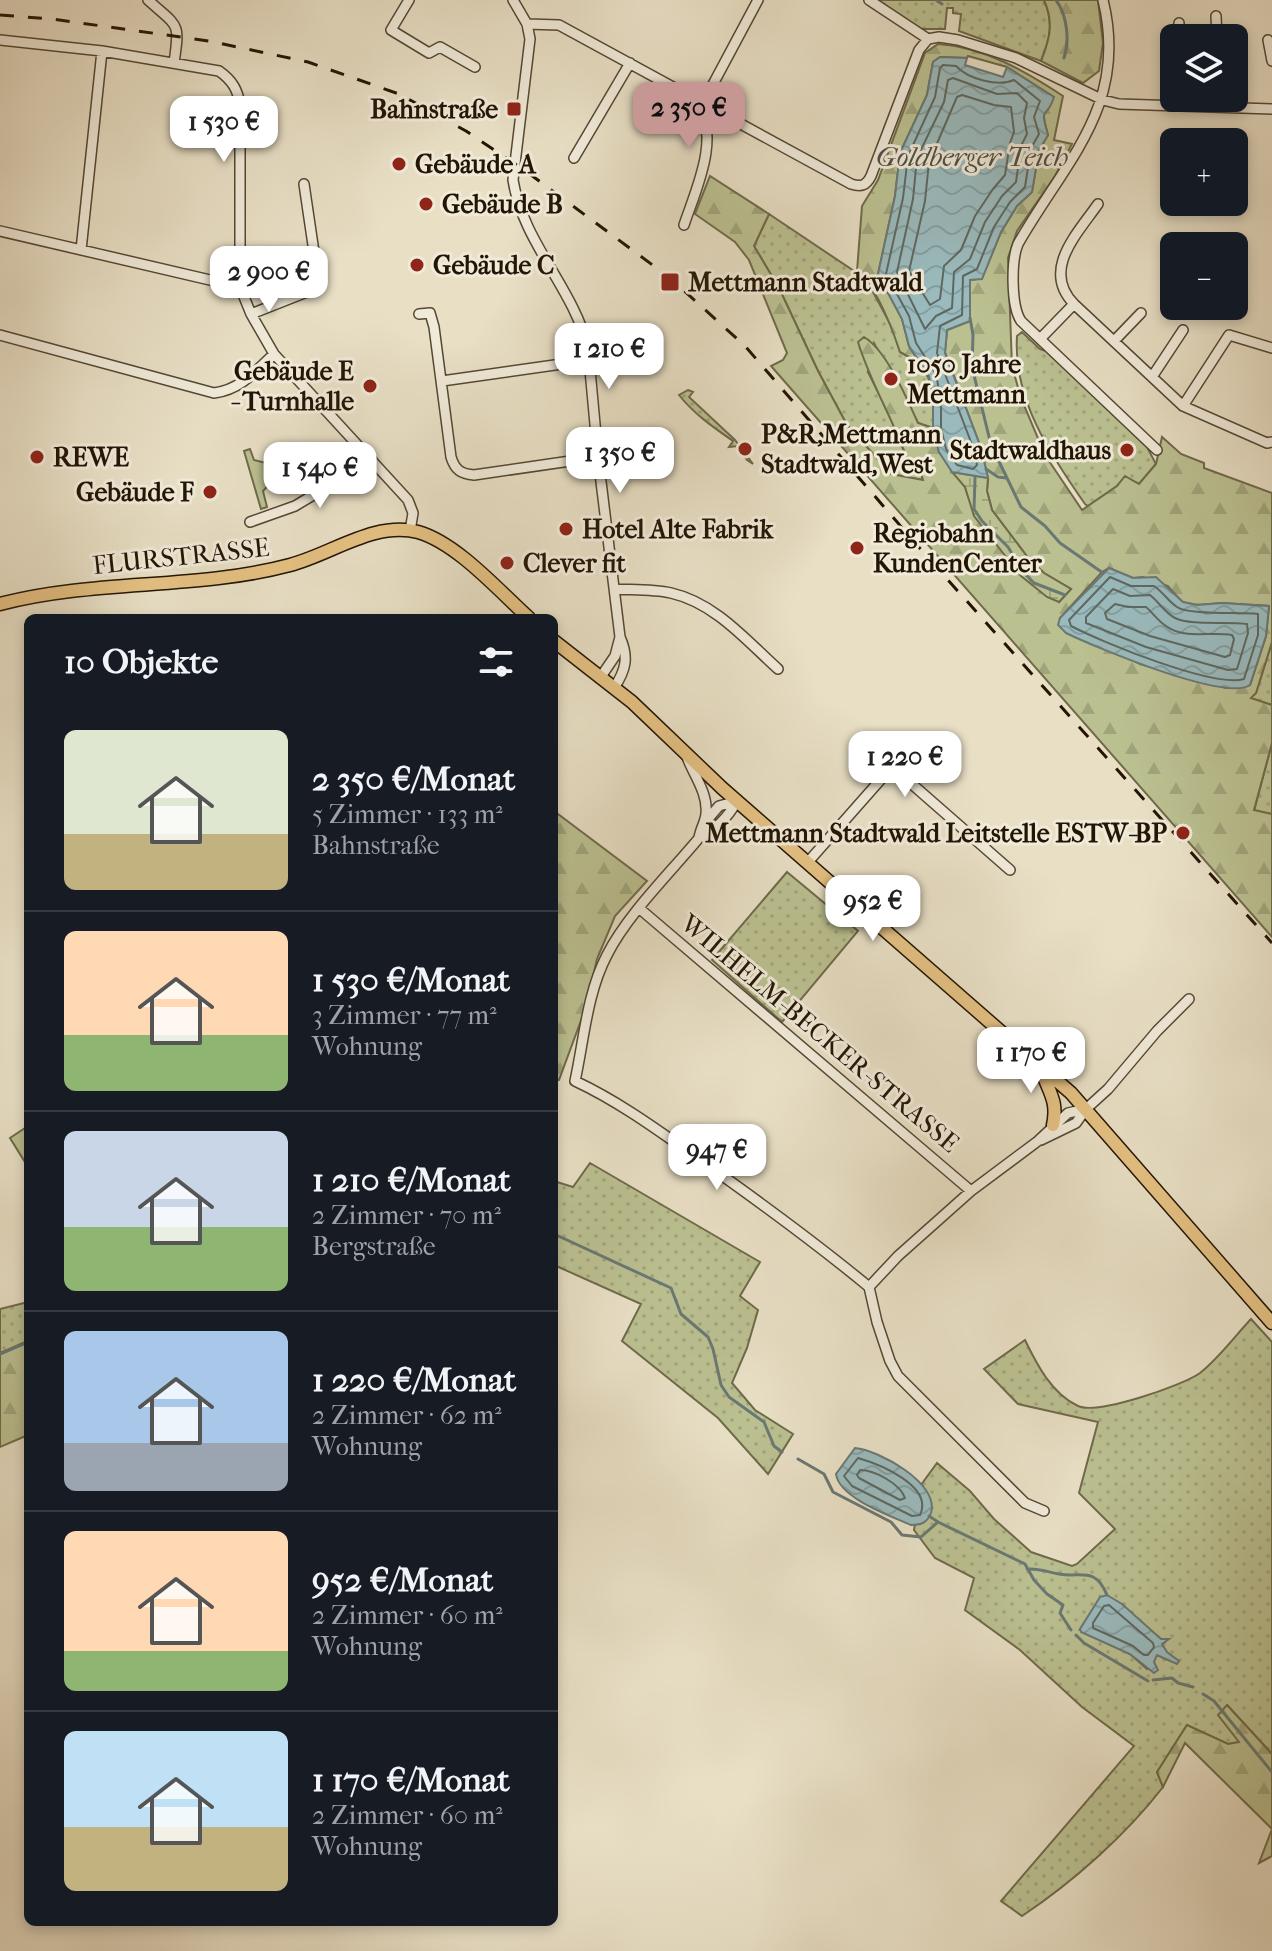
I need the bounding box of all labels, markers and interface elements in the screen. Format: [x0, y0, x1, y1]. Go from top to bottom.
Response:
map controls [1160, 24, 1248, 320]
button: layers [1160, 24, 1248, 112]
pin: 2 350 € [615, 82, 763, 150]
text: 2 350 € [651, 92, 727, 123]
place label: Bahnstraße [370, 94, 498, 125]
pin: 1 530 € [150, 96, 298, 164]
marker: Bahnstraße [505, 100, 523, 118]
text: 1 530 € [188, 106, 260, 137]
button: + [1160, 128, 1248, 216]
water label: Goldberger Teich [876, 140, 1068, 173]
place label: Gebäude A [415, 149, 537, 180]
marker: Gebäude A [390, 155, 408, 173]
place label: Gebäude B [442, 189, 563, 220]
marker: Gebäude B [417, 195, 435, 213]
button: − [1160, 232, 1248, 320]
pin: 2 900 € [195, 246, 343, 314]
place label: Gebäude C [433, 250, 555, 281]
text: 2 900 € [228, 256, 310, 287]
marker: Gebäude C [408, 256, 426, 274]
place label: Mettmann Stadtwald [688, 267, 924, 298]
marker: Mettmann Stadtwald [659, 271, 681, 293]
pin: 1 210 € [535, 323, 683, 391]
text: 1 210 € [573, 333, 645, 364]
place label: 1050 Jahre Mettmann [907, 349, 1027, 410]
place label: Gebäude E - Turnhalle [230, 356, 354, 417]
marker: 1050 Jahre Mettmann [882, 370, 900, 388]
marker: Gebäude E - Turnhalle [361, 377, 379, 395]
place label: P&R,Mettmann Stadtwald,West [761, 419, 943, 480]
pin: 1 350 € [546, 427, 694, 495]
place label: Stadtwaldhaus [950, 435, 1111, 466]
text: 1 350 € [584, 437, 656, 468]
marker: P&R,Mettmann Stadtwald,West [736, 440, 754, 458]
marker: Stadtwaldhaus [1118, 441, 1136, 459]
place label: REWE [53, 442, 129, 473]
pin: 1 540 € [246, 442, 394, 510]
marker: REWE [28, 448, 46, 466]
text: 1 540 € [282, 452, 358, 483]
place label: Gebäude F [76, 477, 194, 508]
marker: Gebäude F [201, 483, 219, 501]
place label: Hotel Alte Fabrik [582, 514, 775, 545]
place label: Regiobahn KundenCenter [873, 518, 1043, 579]
marker: Hotel Alte Fabrik [557, 520, 575, 538]
street label: FLURSTRASSE [91, 532, 271, 581]
marker: Regiobahn KundenCenter [848, 539, 866, 557]
place label: Clever fit [523, 548, 627, 579]
marker: Clever fit [498, 554, 516, 572]
icon: filters [474, 640, 518, 684]
text: 10 Objekte [64, 642, 218, 682]
pin: 1 220 € [831, 731, 979, 799]
text: 1 220 € [867, 741, 943, 772]
text: 2 350 €/Monat [312, 759, 515, 799]
icon: home [128, 762, 224, 858]
text: 5 Zimmer · 133 m² [312, 799, 503, 830]
place label: Mettmann Stadtwald Leitstelle ESTW-BP [705, 818, 1167, 849]
marker: Mettmann Stadtwald Leitstelle ESTW-BP [1174, 824, 1192, 842]
text: Bahnstraße [312, 830, 440, 861]
pin: 952 € [817, 875, 929, 943]
text: 952 € [843, 885, 903, 916]
street label: WILHELM-BECKER-STRASSE [673, 907, 965, 1159]
text: 1 530 €/Monat [312, 960, 510, 1000]
icon: home [128, 963, 224, 1059]
text: 3 Zimmer · 77 m² [312, 1000, 497, 1031]
pin: 1 170 € [957, 1027, 1105, 1095]
text: Wohnung [312, 1031, 422, 1062]
text: 1 170 € [995, 1037, 1067, 1068]
pin: 947 € [661, 1124, 773, 1192]
text: 947 € [686, 1134, 748, 1165]
text: 1 210 €/Monat [312, 1160, 511, 1200]
icon: home [128, 1163, 224, 1259]
text: 2 Zimmer · 70 m² [312, 1200, 501, 1231]
text: Bergstraße [312, 1231, 436, 1262]
text: 1 220 €/Monat [312, 1360, 516, 1400]
icon: home [128, 1363, 224, 1459]
text: 2 Zimmer · 62 m² [312, 1400, 502, 1431]
text: Wohnung [312, 1431, 422, 1462]
text: 952 €/Monat [312, 1560, 493, 1600]
icon: home [128, 1563, 224, 1659]
text: 2 Zimmer · 60 m² [312, 1600, 503, 1631]
text: Wohnung [312, 1631, 422, 1662]
text: 1 170 €/Monat [312, 1760, 510, 1800]
icon: home [128, 1763, 224, 1859]
text: 2 Zimmer · 60 m² [312, 1800, 503, 1831]
text: Wohnung [312, 1831, 422, 1862]

